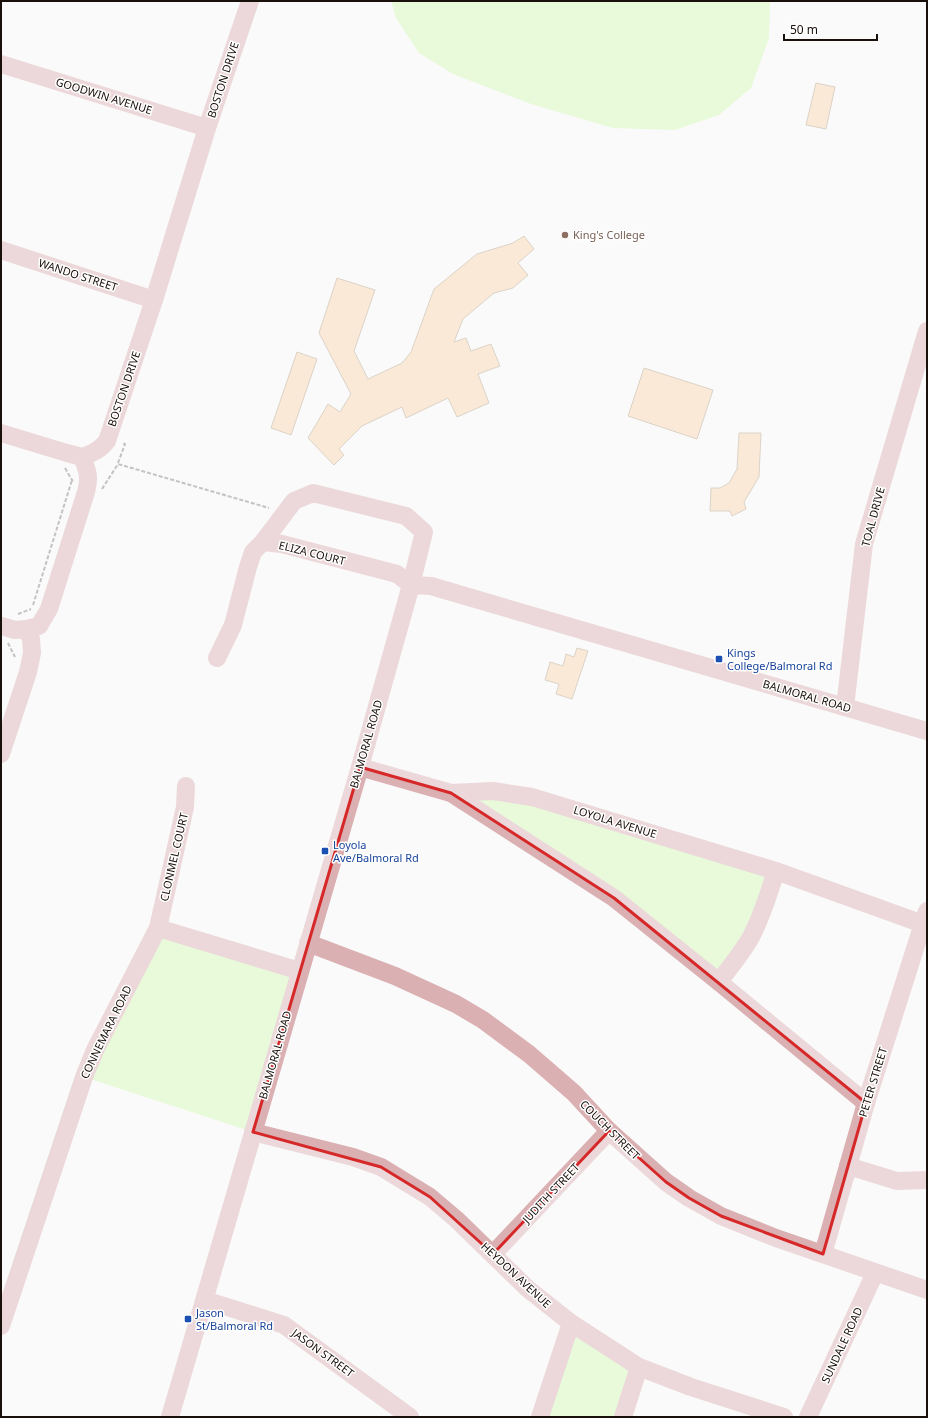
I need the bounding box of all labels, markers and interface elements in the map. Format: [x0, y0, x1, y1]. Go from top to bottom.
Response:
scale bar [784, 16, 877, 42]
text: 50 m [790, 21, 818, 38]
street label: BOSTON DRIVE [203, 40, 242, 120]
street label: GOODWIN AVENUE [54, 74, 154, 117]
place label: King's College [573, 227, 645, 242]
marker: King's College [560, 230, 570, 240]
street label: WANDO STREET [37, 255, 119, 294]
street label: BOSTON DRIVE [104, 349, 143, 429]
street label: TOAL DRIVE [857, 485, 888, 548]
street label: ELIZA COURT [277, 537, 347, 568]
place label: Kings College/Balmoral Rd [727, 645, 832, 673]
marker: Kings College/Balmoral Rd [714, 654, 724, 664]
street label: BALMORAL ROAD [761, 676, 853, 715]
street label: BALMORAL ROAD [346, 698, 385, 790]
street label: LOYOLA AVENUE [572, 802, 659, 841]
street label: CLONMEL COURT [156, 811, 191, 903]
place label: Loyola Ave/Balmoral Rd [333, 837, 419, 865]
marker: Loyola Ave/Balmoral Rd [320, 846, 330, 856]
street label: CONNEMARA ROAD [76, 983, 135, 1081]
street label: BALMORAL ROAD [255, 1009, 294, 1101]
street label: PETER STREET [855, 1045, 890, 1119]
street label: COUCH STREET [577, 1097, 643, 1163]
street label: JUDITH STREET [518, 1159, 582, 1227]
street label: HEYDON AVENUE [478, 1238, 554, 1311]
street label: SUNDALE ROAD [817, 1304, 866, 1385]
place label: Jason St/Balmoral Rd [195, 1305, 273, 1333]
marker: Jason St/Balmoral Rd [183, 1314, 193, 1324]
street label: JASON STREET [288, 1324, 357, 1380]

